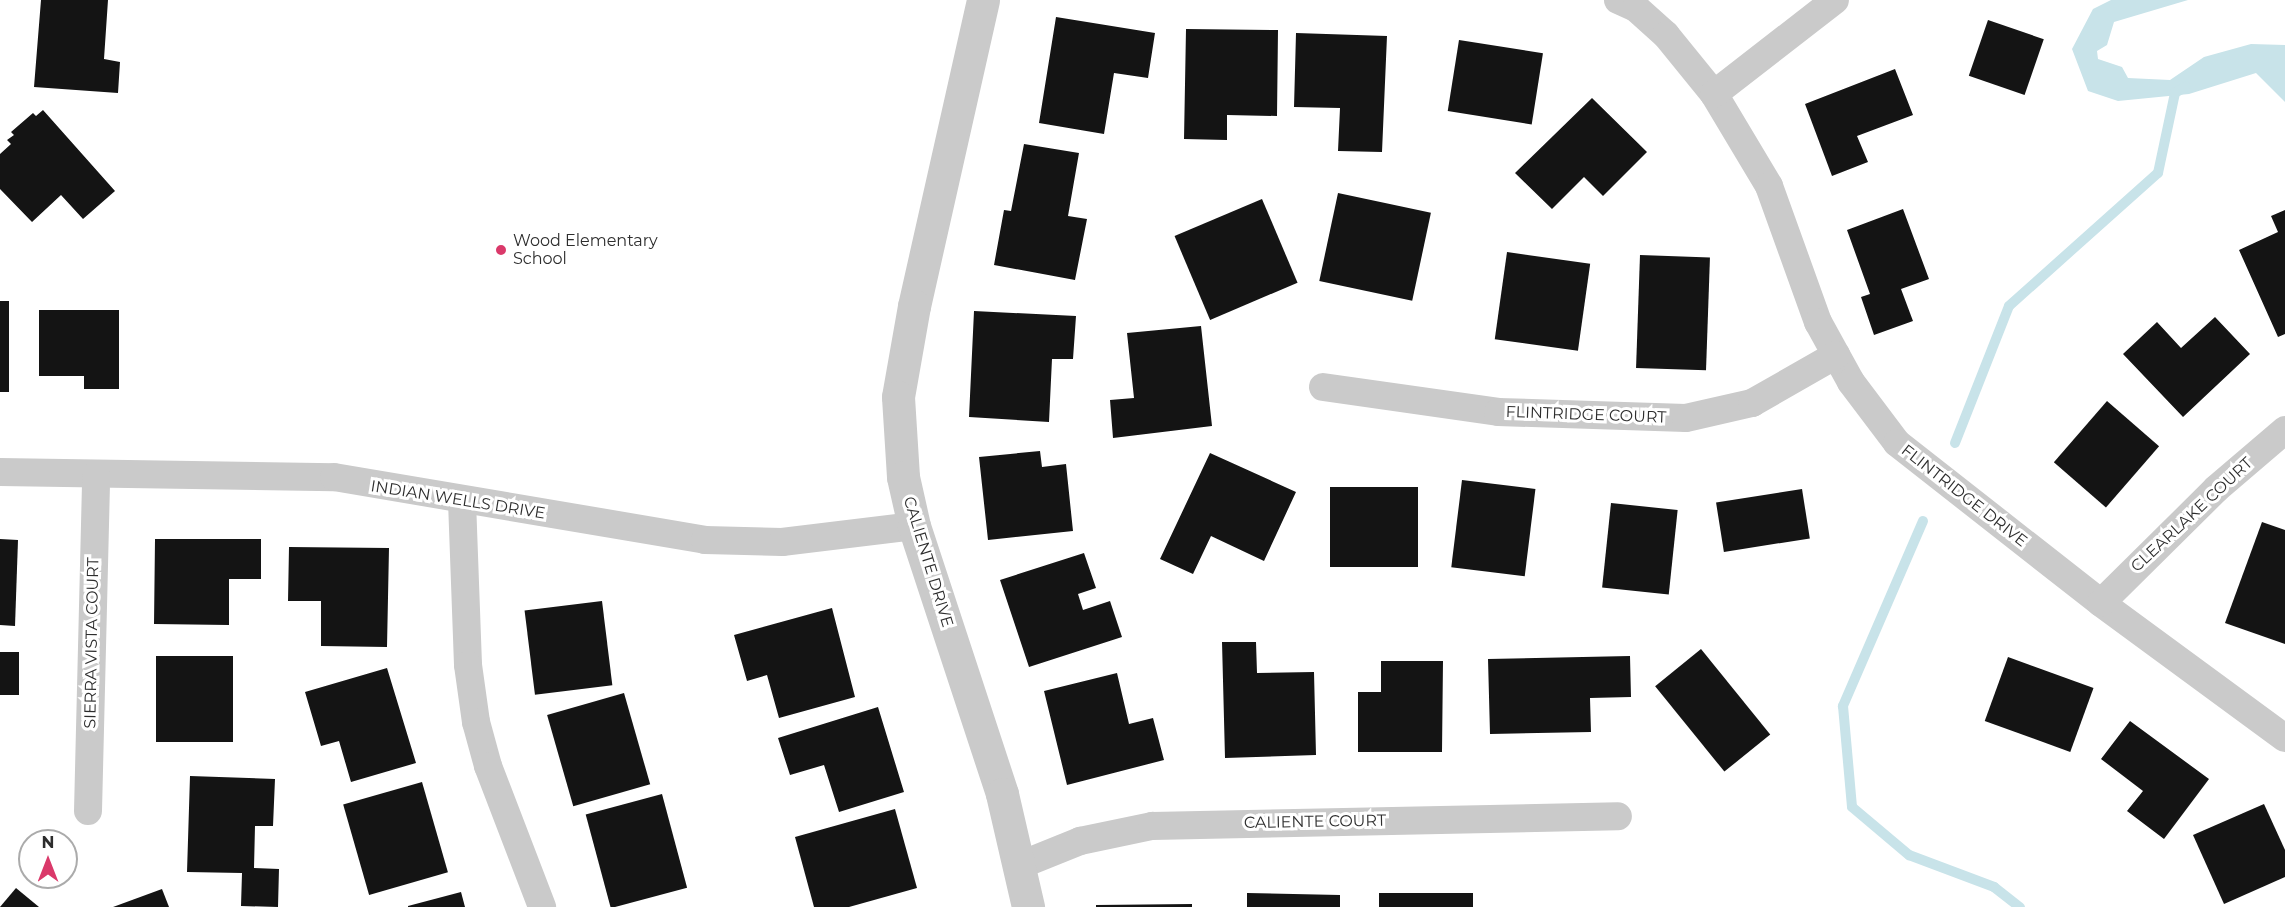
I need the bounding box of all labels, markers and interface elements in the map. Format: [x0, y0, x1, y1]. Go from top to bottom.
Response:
place label: Wood Elementary School [513, 231, 658, 269]
marker: Wood Elementary School [494, 243, 508, 257]
street label: FLINTRIDGE COURT [1505, 403, 1667, 427]
street label: FLINTRIDGE DRIVE [1897, 441, 2031, 551]
street label: CLEARLAKE COURT [2127, 454, 2257, 576]
street label: INDIAN WELLS DRIVE [369, 477, 547, 523]
street label: CALIENTE DRIVE [899, 494, 957, 630]
street label: SIERRA VISTA COURT [81, 557, 103, 729]
street label: CALIENTE COURT [1244, 811, 1386, 833]
north arrow [18, 829, 78, 889]
text: N [42, 833, 54, 852]

